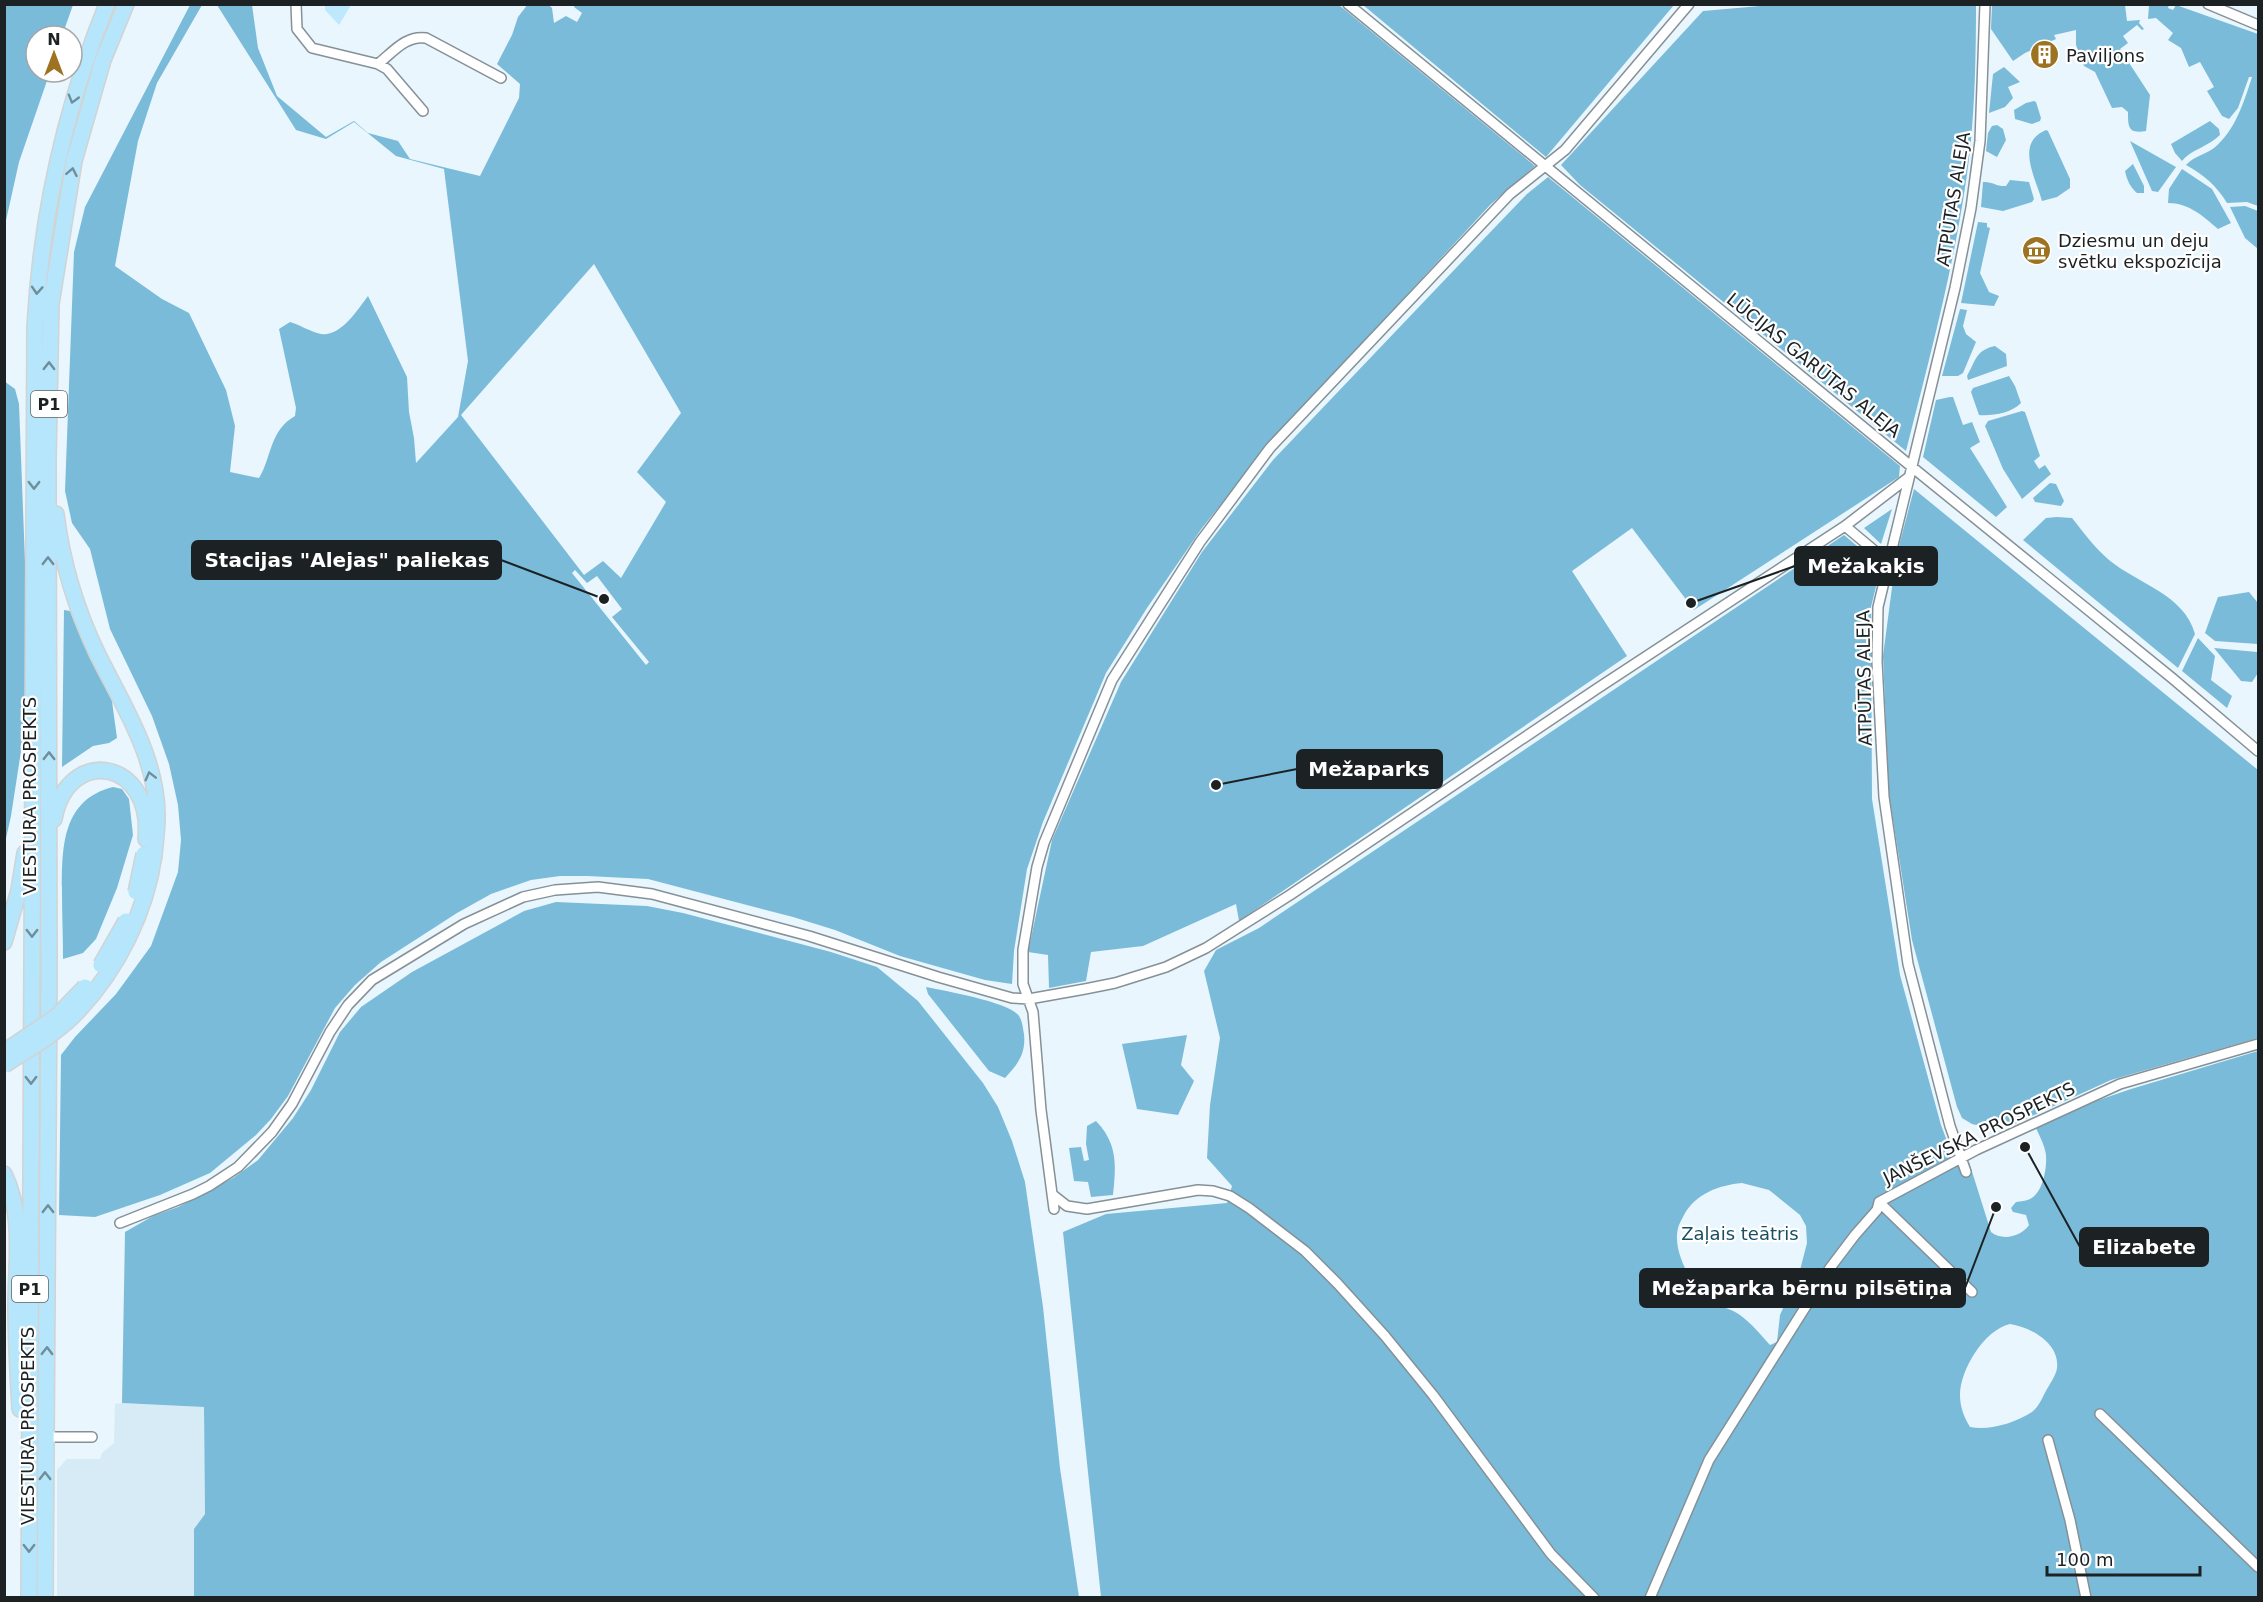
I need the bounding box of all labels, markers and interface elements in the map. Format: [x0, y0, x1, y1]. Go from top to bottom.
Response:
north arrow [24, 24, 84, 84]
text: N [47, 30, 61, 49]
building icon: Paviljons [2029, 39, 2061, 71]
place label: Paviljons [2066, 45, 2145, 66]
one-way arrow [68, 94, 81, 104]
street label: ATPŪTAS ALEJA [1932, 130, 1974, 268]
one-way arrow [65, 168, 78, 178]
place label: Dziesmu un deju svētku ekspozīcija [2058, 230, 2222, 272]
museum icon: Dziesmu un deju svētku ekspozīcija [2021, 234, 2053, 266]
one-way arrow [31, 285, 44, 294]
street label: LŪCIJAS GARŪTAS ALEJA [1723, 288, 1906, 442]
one-way arrow [43, 361, 55, 370]
road number: P1 [31, 391, 67, 417]
one-way arrow [28, 480, 40, 489]
callout: Stacijas "Alejas" paliekas [192, 541, 501, 579]
callout: Mežakaķis [1795, 547, 1937, 585]
text: Stacijas "Alejas" paliekas [204, 548, 490, 572]
text: Mežakaķis [1807, 554, 1925, 578]
one-way arrow [42, 556, 54, 565]
street label: ATPŪTAS ALEJA [1852, 609, 1876, 746]
street label: VIESTURA PROSPEKTS [19, 697, 40, 895]
callout: Mežaparks [1297, 750, 1442, 788]
one-way arrow [43, 751, 55, 760]
text: Mežaparks [1308, 757, 1430, 781]
one-way arrow [145, 771, 158, 781]
one-way arrow [26, 928, 38, 937]
one-way arrow [25, 1076, 37, 1085]
street label: JANŠEVSKA PROSPEKTS [1879, 1077, 2078, 1189]
one-way arrow [42, 1204, 54, 1213]
park label: Zaļais teātris [1681, 1223, 1799, 1244]
callout: Elizabete [2080, 1228, 2208, 1266]
text: Elizabete [2092, 1235, 2196, 1259]
callout: Mežaparka bērnu pilsētiņa [1640, 1269, 1965, 1307]
road number: P1 [12, 1276, 48, 1302]
text: Mežaparka bērnu pilsētiņa [1652, 1276, 1952, 1300]
street label: VIESTURA PROSPEKTS [17, 1327, 38, 1525]
one-way arrow [40, 1346, 53, 1355]
one-way arrow [39, 1471, 51, 1480]
scale bar [2047, 1539, 2200, 1577]
one-way arrow [23, 1544, 35, 1553]
text: 100 m [2056, 1549, 2114, 1570]

